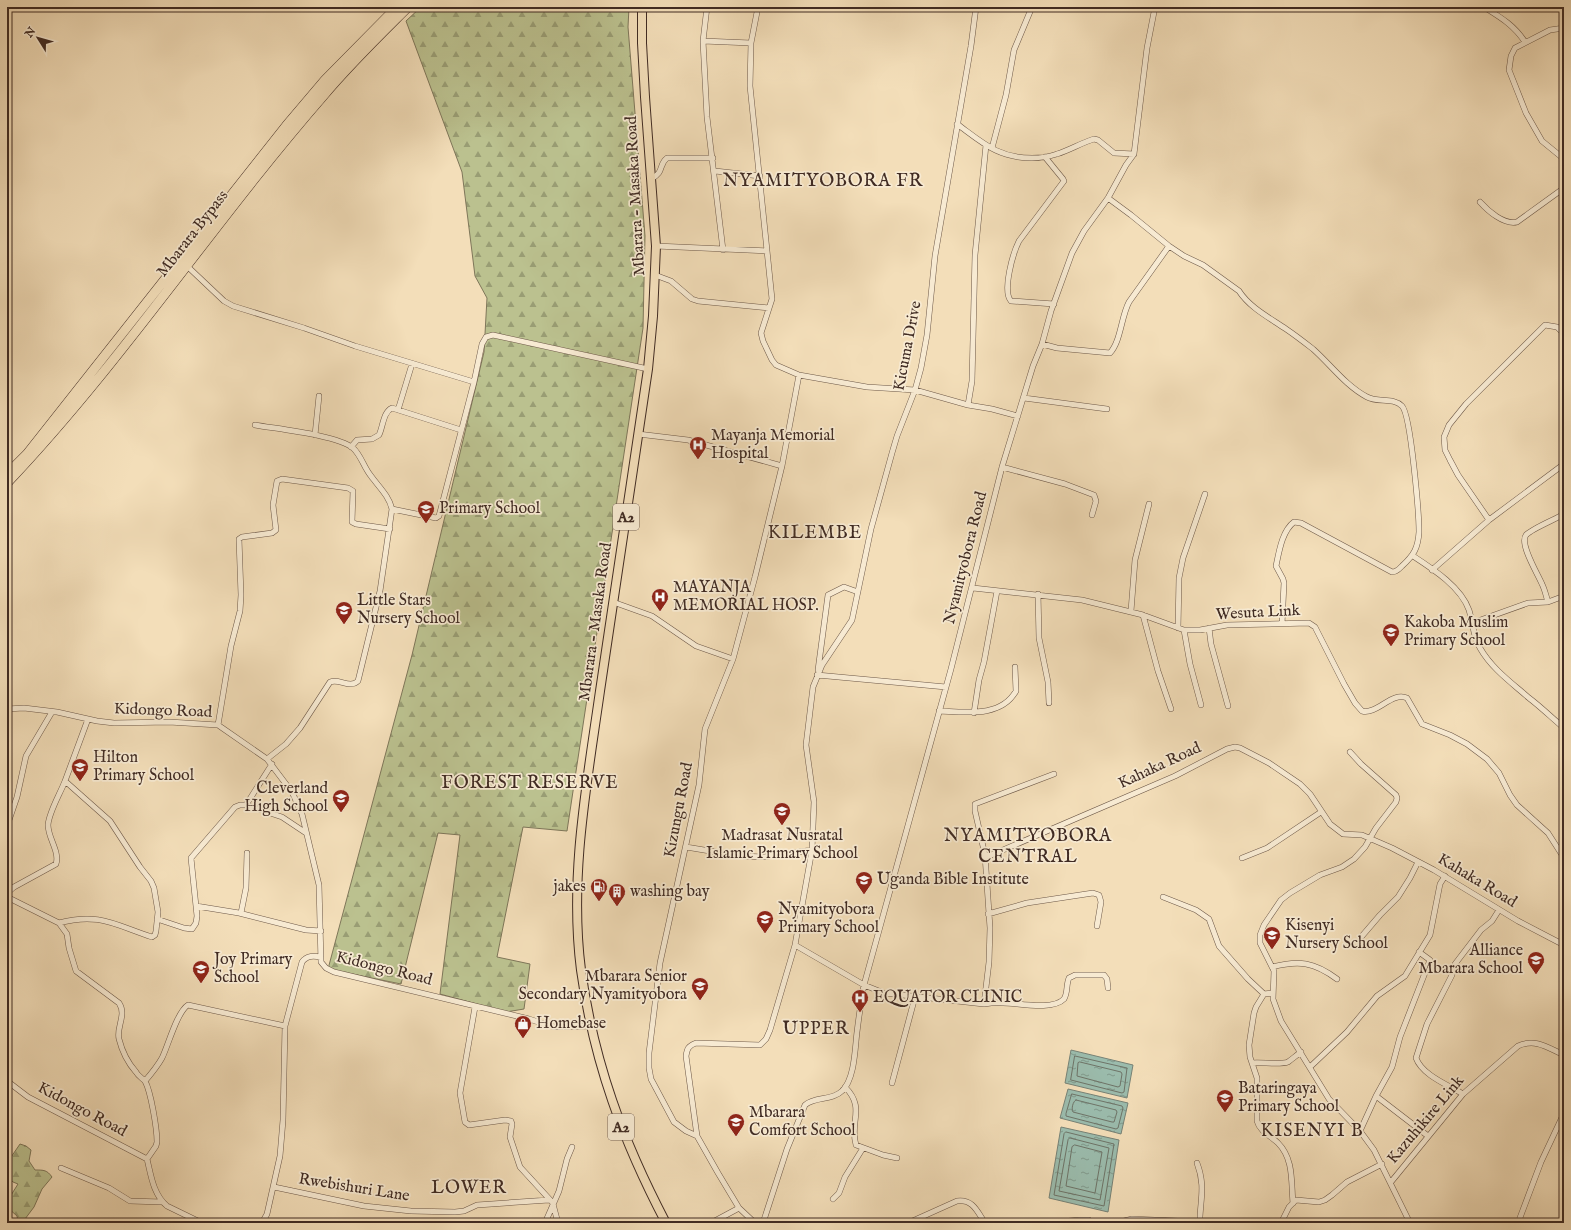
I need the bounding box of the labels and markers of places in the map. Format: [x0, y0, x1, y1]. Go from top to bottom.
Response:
place label: Mayanja Memorial Hospital [711, 426, 835, 464]
hospital icon: Mayanja Memorial Hospital [688, 435, 708, 460]
school or university icon: Primary School [416, 499, 436, 524]
place label: Primary School [439, 499, 541, 519]
place label: MAYANJA MEMORIAL HOSP. [673, 578, 819, 616]
hospital icon: MAYANJA MEMORIAL HOSP. [650, 587, 670, 612]
place label: Little Stars Nursery School [357, 591, 461, 629]
school or university icon: Little Stars Nursery School [334, 600, 354, 625]
place label: Kakoba Muslim Primary School [1404, 613, 1508, 651]
school or university icon: Kakoba Muslim Primary School [1381, 622, 1401, 647]
place label: Hilton Primary School [93, 748, 195, 786]
school or university icon: Hilton Primary School [70, 757, 90, 782]
place label: Cleverland High School [244, 779, 329, 817]
school or university icon: Cleverland High School [331, 788, 351, 813]
school or university icon: Madrasat Nusratal Islamic Primary School [772, 801, 792, 826]
place label: Madrasat Nusratal Islamic Primary School [706, 826, 858, 864]
school or university icon: Uganda Bible Institute [854, 870, 874, 895]
place label: Uganda Bible Institute [877, 870, 1029, 890]
place label: jakes [552, 877, 586, 897]
fuel station icon: jakes [589, 877, 609, 902]
building icon: washing bay [607, 882, 627, 907]
place label: washing bay [630, 882, 710, 902]
place label: Nyamityobora Primary School [778, 900, 880, 938]
school or university icon: Nyamityobora Primary School [755, 909, 775, 934]
place label: Kisenyi Nursery School [1285, 916, 1389, 954]
school or university icon: Kisenyi Nursery School [1262, 925, 1282, 950]
place label: Alliance Mbarara School [1418, 941, 1524, 979]
place label: Joy Primary School [212, 950, 293, 988]
school or university icon: Alliance Mbarara School [1526, 950, 1546, 975]
school or university icon: Joy Primary School [191, 959, 211, 984]
place label: Mbarara Senior Secondary Nyamityobora [518, 967, 687, 1005]
school or university icon: Mbarara Senior Secondary Nyamityobora [690, 976, 710, 1001]
hospital icon: EQUATOR CLINIC [850, 988, 870, 1013]
place label: EQUATOR CLINIC [873, 988, 1022, 1008]
shop icon: Homebase [513, 1014, 533, 1039]
place label: Homebase [536, 1014, 606, 1034]
place label: Bataringaya Primary School [1238, 1079, 1340, 1117]
school or university icon: Bataringaya Primary School [1215, 1088, 1235, 1113]
place label: Mbarara Comfort School [749, 1103, 856, 1141]
school or university icon: Mbarara Comfort School [726, 1112, 746, 1137]

